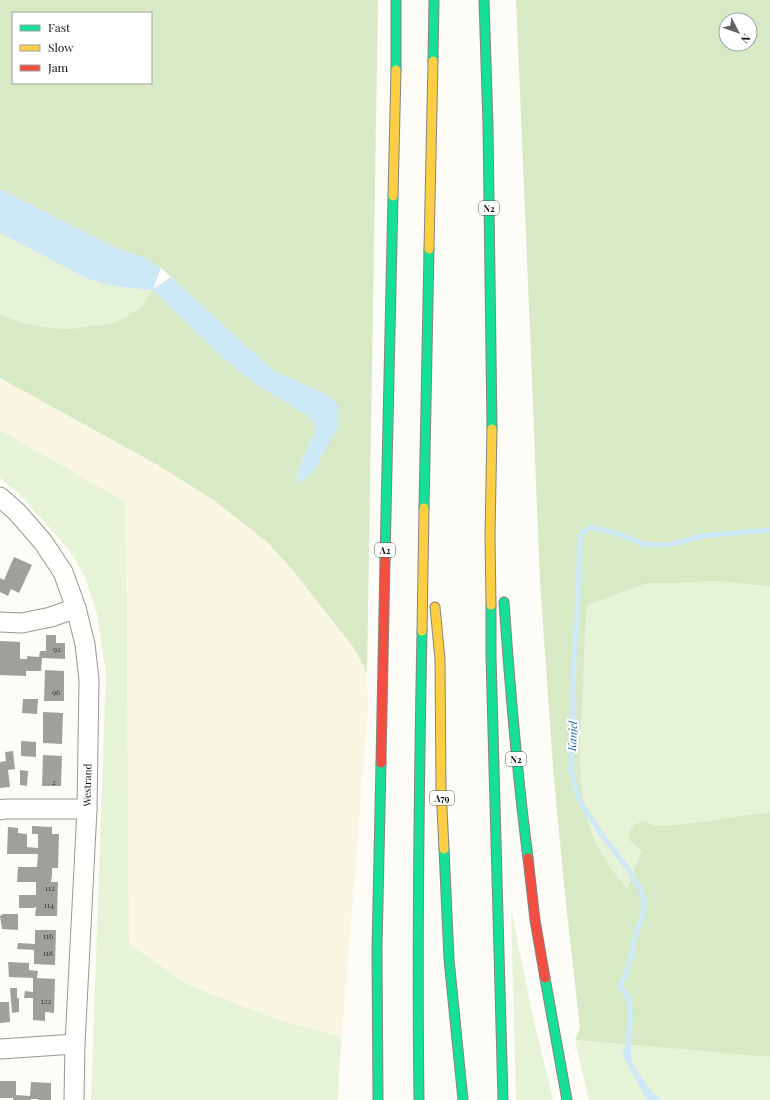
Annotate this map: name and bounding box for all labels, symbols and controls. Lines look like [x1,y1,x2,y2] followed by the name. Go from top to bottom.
[12,12,152,84] legend
[718,12,758,52] north arrow
[48,19,71,35] text: Fast
[738,31,754,47] text: N
[48,39,74,55] text: Slow
[47,59,69,75] text: Jam
[479,201,499,215] road number: N2
[375,543,395,557] road number: A2
[53,643,61,654] house number: 92
[52,686,60,697] house number: 96
[564,720,580,752] water label: Kanjel
[506,752,526,766] road number: N2
[80,763,94,807] street label: Westrand
[52,776,56,787] house number: 2
[430,791,454,805] road number: A79
[45,882,55,893] house number: 112
[44,899,54,910] house number: 114
[43,930,53,941] house number: 116
[43,947,53,958] house number: 118
[41,995,51,1006] house number: 122

